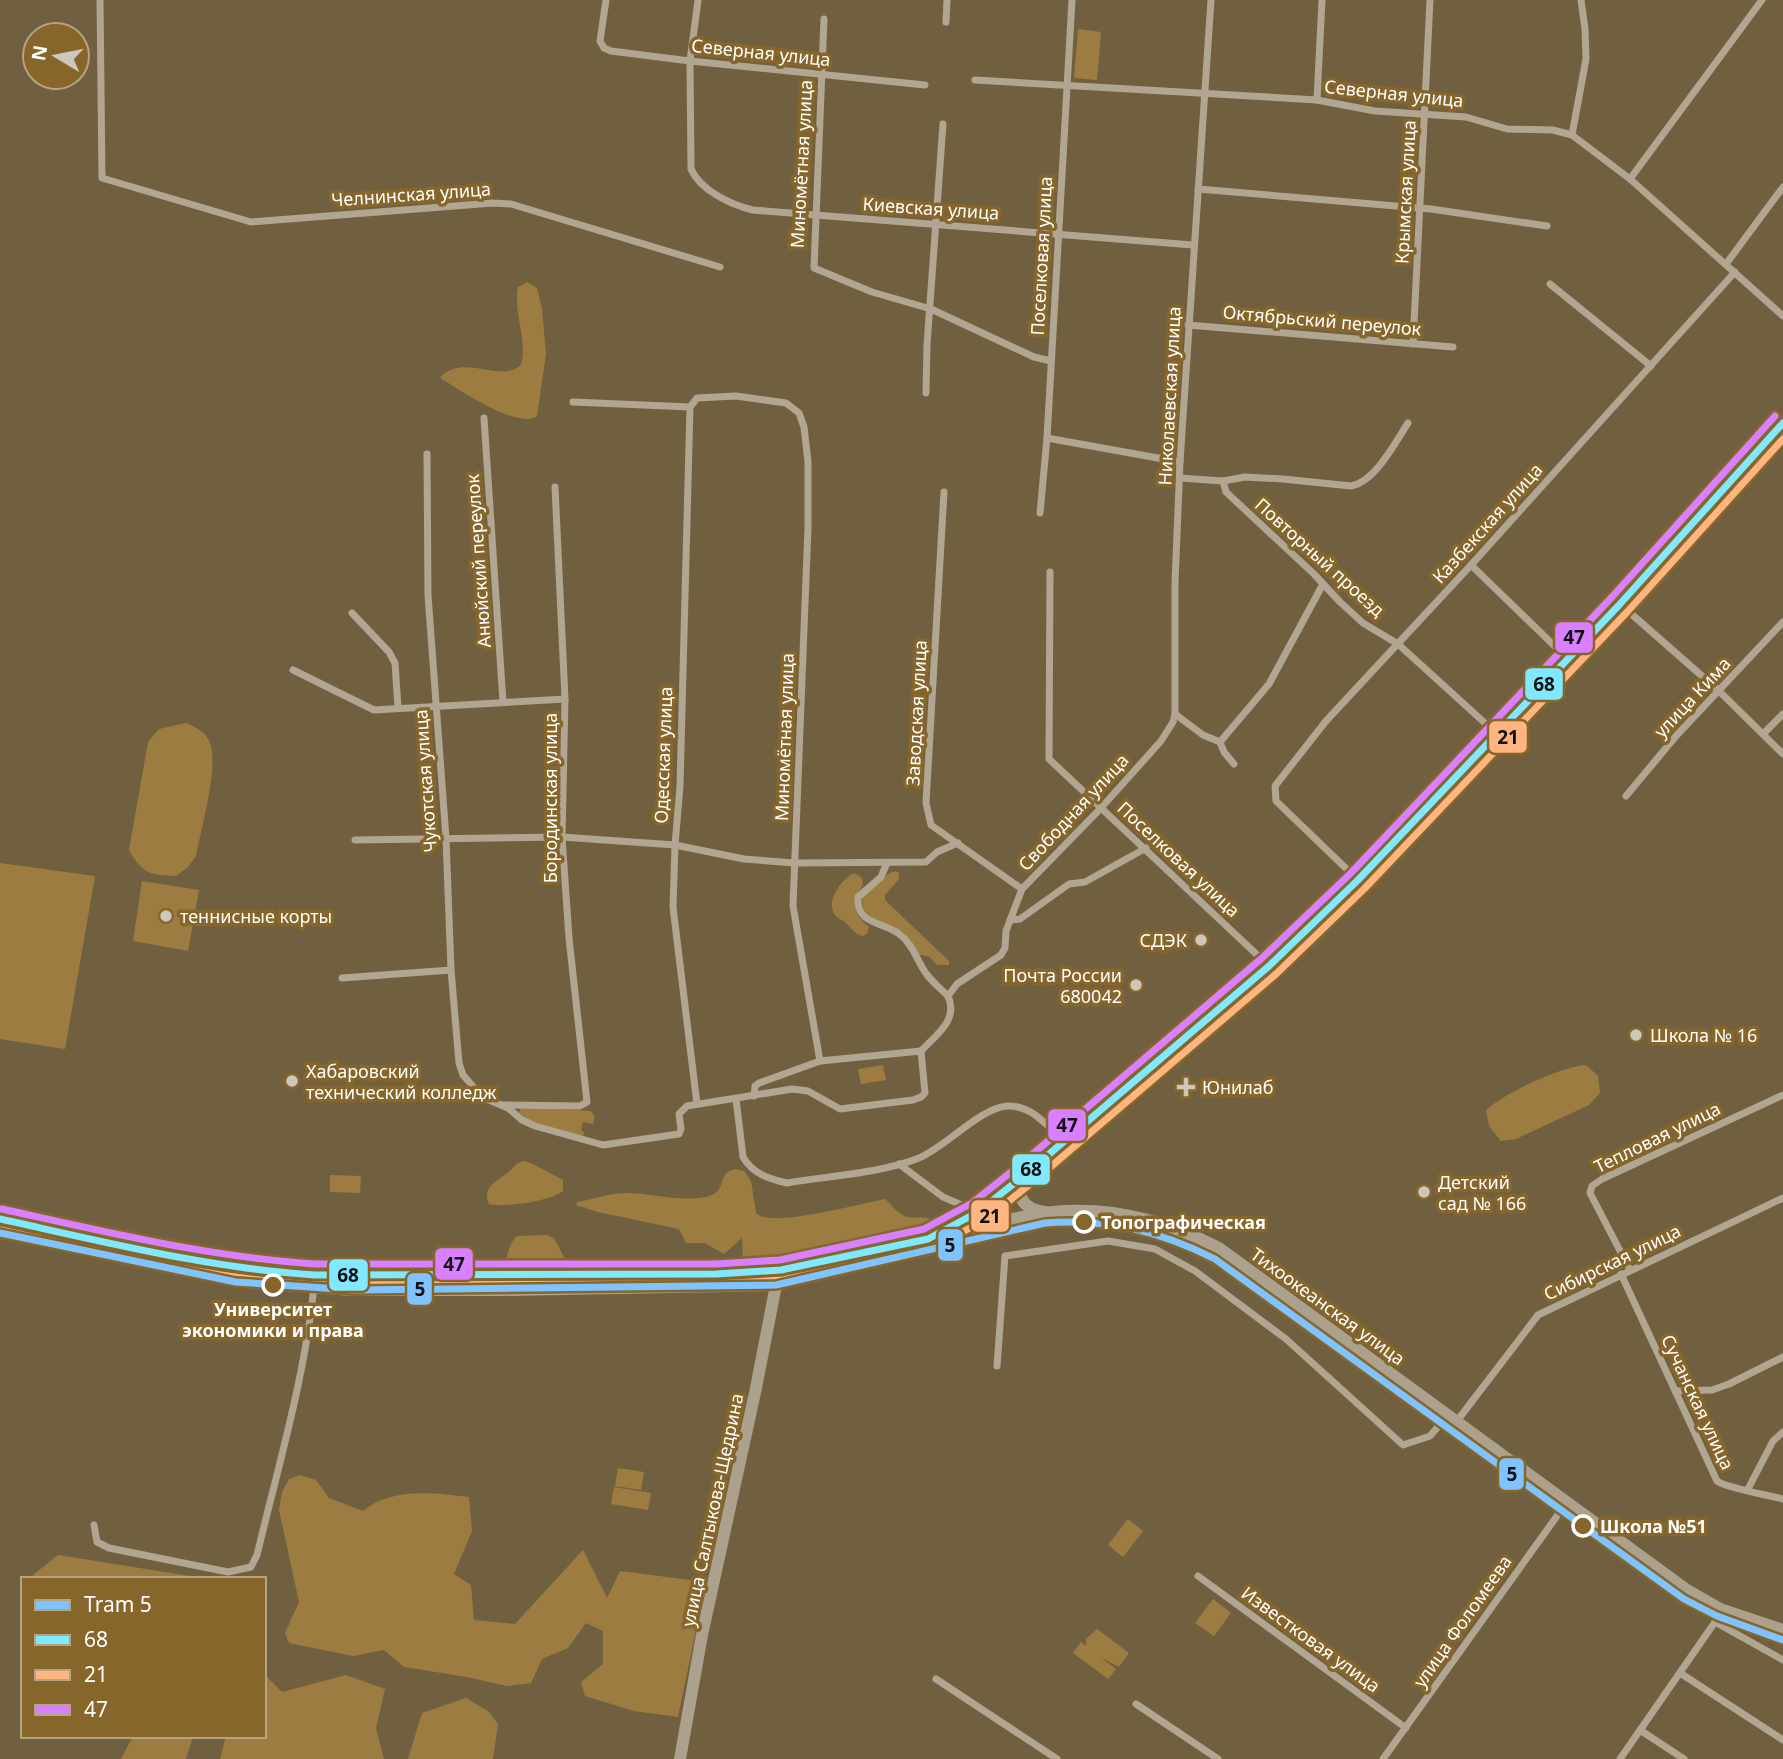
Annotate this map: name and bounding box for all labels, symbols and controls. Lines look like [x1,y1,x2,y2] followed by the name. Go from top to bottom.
[21,21,91,91] north arrow
[690,33,832,71] street label: Северная улица
[25,43,53,63] text: N
[1323,74,1465,112] street label: Северная улица
[785,79,817,249] street label: Миномётная улица
[1389,120,1421,264] street label: Крымская улица
[330,176,492,212] street label: Челнинская улица
[1025,176,1057,336] street label: Поселковая улица
[862,191,1000,225] street label: Киевская улица
[1222,299,1423,341] street label: Октябрьский переулок
[1152,306,1186,486] street label: Николаевская улица
[1427,458,1547,588] street label: Казбекская улица
[460,473,496,649] street label: Анюйский переулок
[1250,492,1390,622] street label: Повторный проезд
[1554,621,1594,654] line badge: 47
[1563,624,1585,650] text: 47
[900,639,932,787] street label: Заводская улица
[769,652,799,822] street label: Миномётная улица
[1648,652,1736,742] street label: улица Кима
[1524,667,1564,701] line badge: 68
[1533,671,1555,697] text: 68
[649,686,677,824] street label: Одесская улица
[408,709,442,853] street label: Чукотская улица
[538,713,562,883] street label: Бородинская улица
[1488,720,1528,754] line badge: 21
[1497,724,1519,750] text: 21
[1012,748,1134,876] street label: Свободная улица
[1113,796,1245,922] street label: Поселковая улица
[180,904,332,928] place label: теннисные корты
[158,908,174,924] marker: теннисные корты
[1139,928,1188,952] place label: СДЭК
[1193,932,1209,948] marker: СДЭК
[1003,963,1122,1008] place label: Почта России 680042
[1128,977,1144,993] marker: Почта России 680042
[1650,1023,1757,1047] place label: Школа № 16
[1628,1027,1644,1043] marker: Школа № 16
[306,1059,497,1104] place label: Хабаровский технический колледж
[284,1073,300,1089] marker: Хабаровский технический колледж
[1202,1075,1274,1099] place label: Юнилаб
[1176,1077,1196,1097] marker: Юнилаб
[1590,1096,1724,1178] street label: Тепловая улица
[1047,1108,1087,1142] line badge: 47
[1056,1112,1078,1138] text: 47
[1011,1153,1051,1186] line badge: 68
[1020,1156,1042,1182] text: 68
[1438,1170,1526,1215] place label: Детский сад № 166
[1416,1184,1432,1200] marker: Детский сад № 166
[970,1199,1010,1233] line badge: 21
[979,1203,1001,1229] text: 21
[1101,1210,1266,1234] place label: Топографическая
[1073,1211,1095,1233] marker: Топографическая
[1539,1218,1685,1306] street label: Сибирская улица
[937,1228,964,1262] line badge: 5
[945,1232,955,1258] text: 5
[1246,1242,1410,1370] street label: Тихоокеанская улица
[434,1247,474,1281] line badge: 47
[443,1251,465,1277] text: 47
[328,1258,369,1292] line badge: 68
[337,1262,359,1288] text: 68
[406,1272,433,1306] line badge: 5
[262,1274,284,1296] marker: Университет экономики и права
[415,1276,425,1302] text: 5
[182,1297,364,1342] place label: Университет экономики и права
[1656,1331,1740,1473] street label: Сучанская улица
[676,1391,748,1629] street label: улица Салтыкова-Щедрина
[1498,1457,1525,1491] line badge: 5
[1507,1461,1517,1487] text: 5
[1600,1514,1707,1538] place label: Школа №51
[1572,1515,1594,1537] marker: Школа №51
[1407,1550,1517,1692] street label: улица Фоломеева
[21,1577,266,1738] legend
[1237,1581,1385,1697] street label: Известковая улица
[84,1590,152,1618] text: Tram 5
[84,1625,108,1653] text: 68
[84,1660,108,1688] text: 21
[84,1695,108,1723] text: 47

